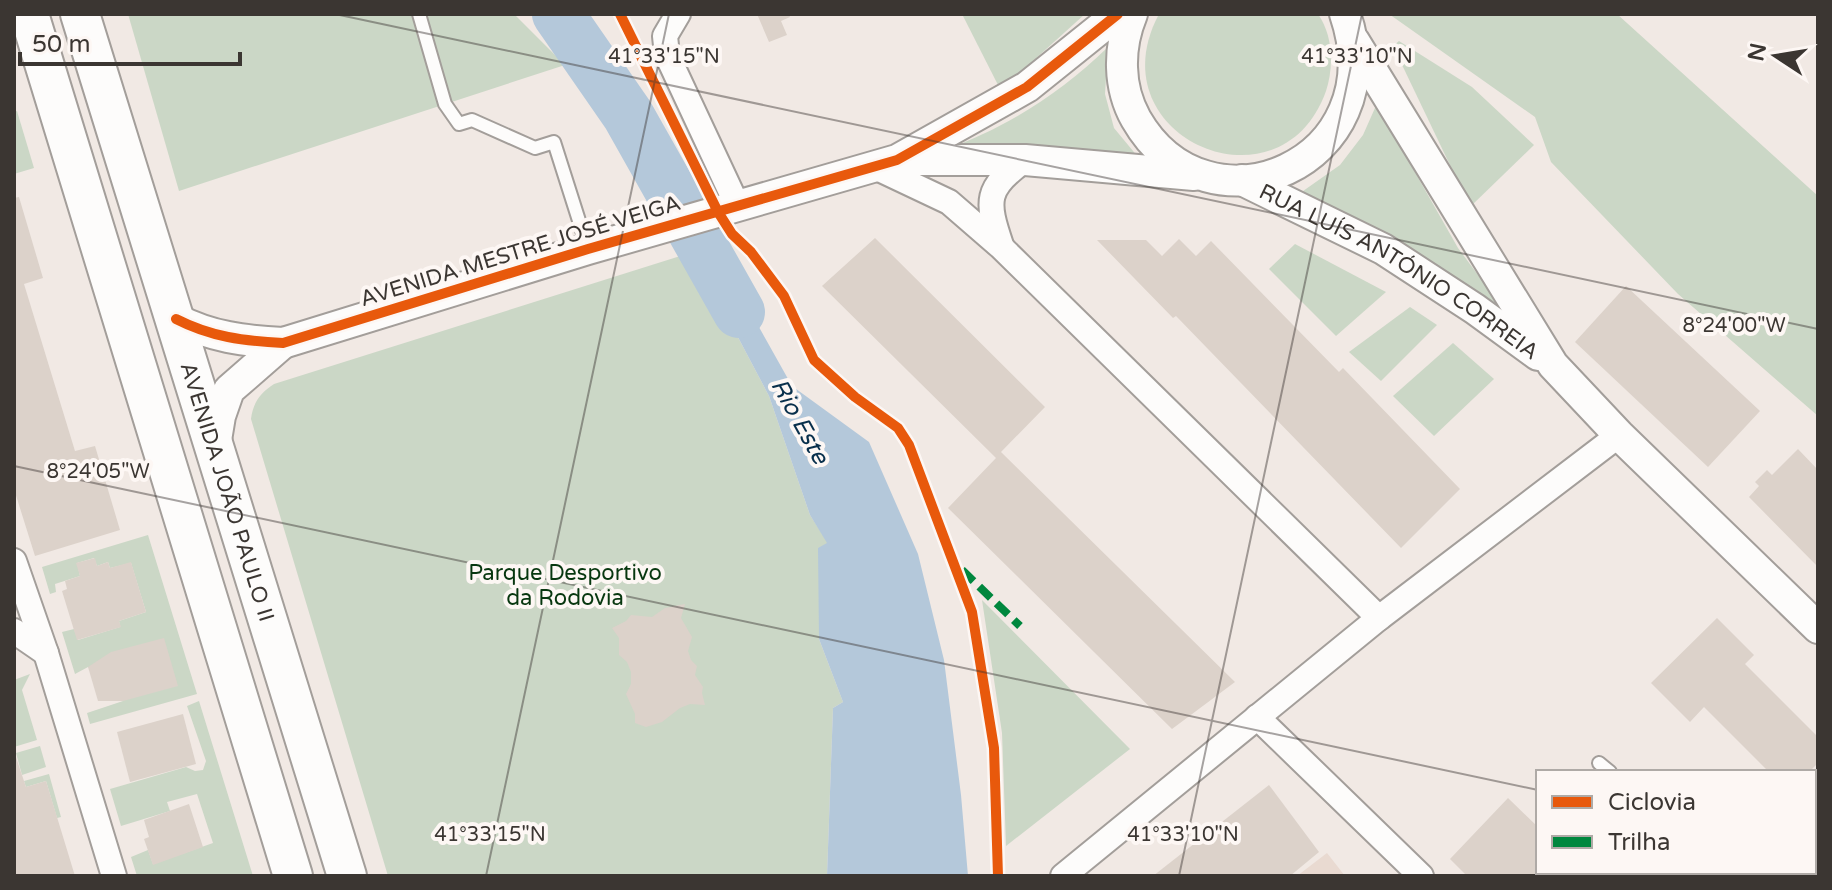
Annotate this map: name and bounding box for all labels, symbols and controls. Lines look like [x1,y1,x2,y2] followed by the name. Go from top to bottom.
[20,16,240,66] scale bar
[1736,16,1816,96] north arrow
[32,30,90,59] text: 50 m
[1743,41,1772,63] text: N
[608,45,720,69] text: 41°33'15"N
[1301,45,1413,69] text: 41°33'10"N
[1255,178,1544,365] street label: RUA LUÍS ANTÓNIO CORREIA
[357,189,684,312] street label: AVENIDA MESTRE JOSÉ VEIGA
[1682,314,1786,338] text: 8°24'00"W
[175,359,279,625] street label: AVENIDA JOÃO PAULO II
[764,374,835,470] water label: Rio Este
[46,460,150,484] text: 8°24'05"W
[468,560,662,611] park label: Parque Desportivo da Rodovia
[1536,770,1816,874] legend
[1608,788,1696,817] text: Ciclovia
[434,823,546,847] text: 41°33'15"N
[1127,823,1239,847] text: 41°33'10"N
[1608,828,1670,857] text: Trilha

